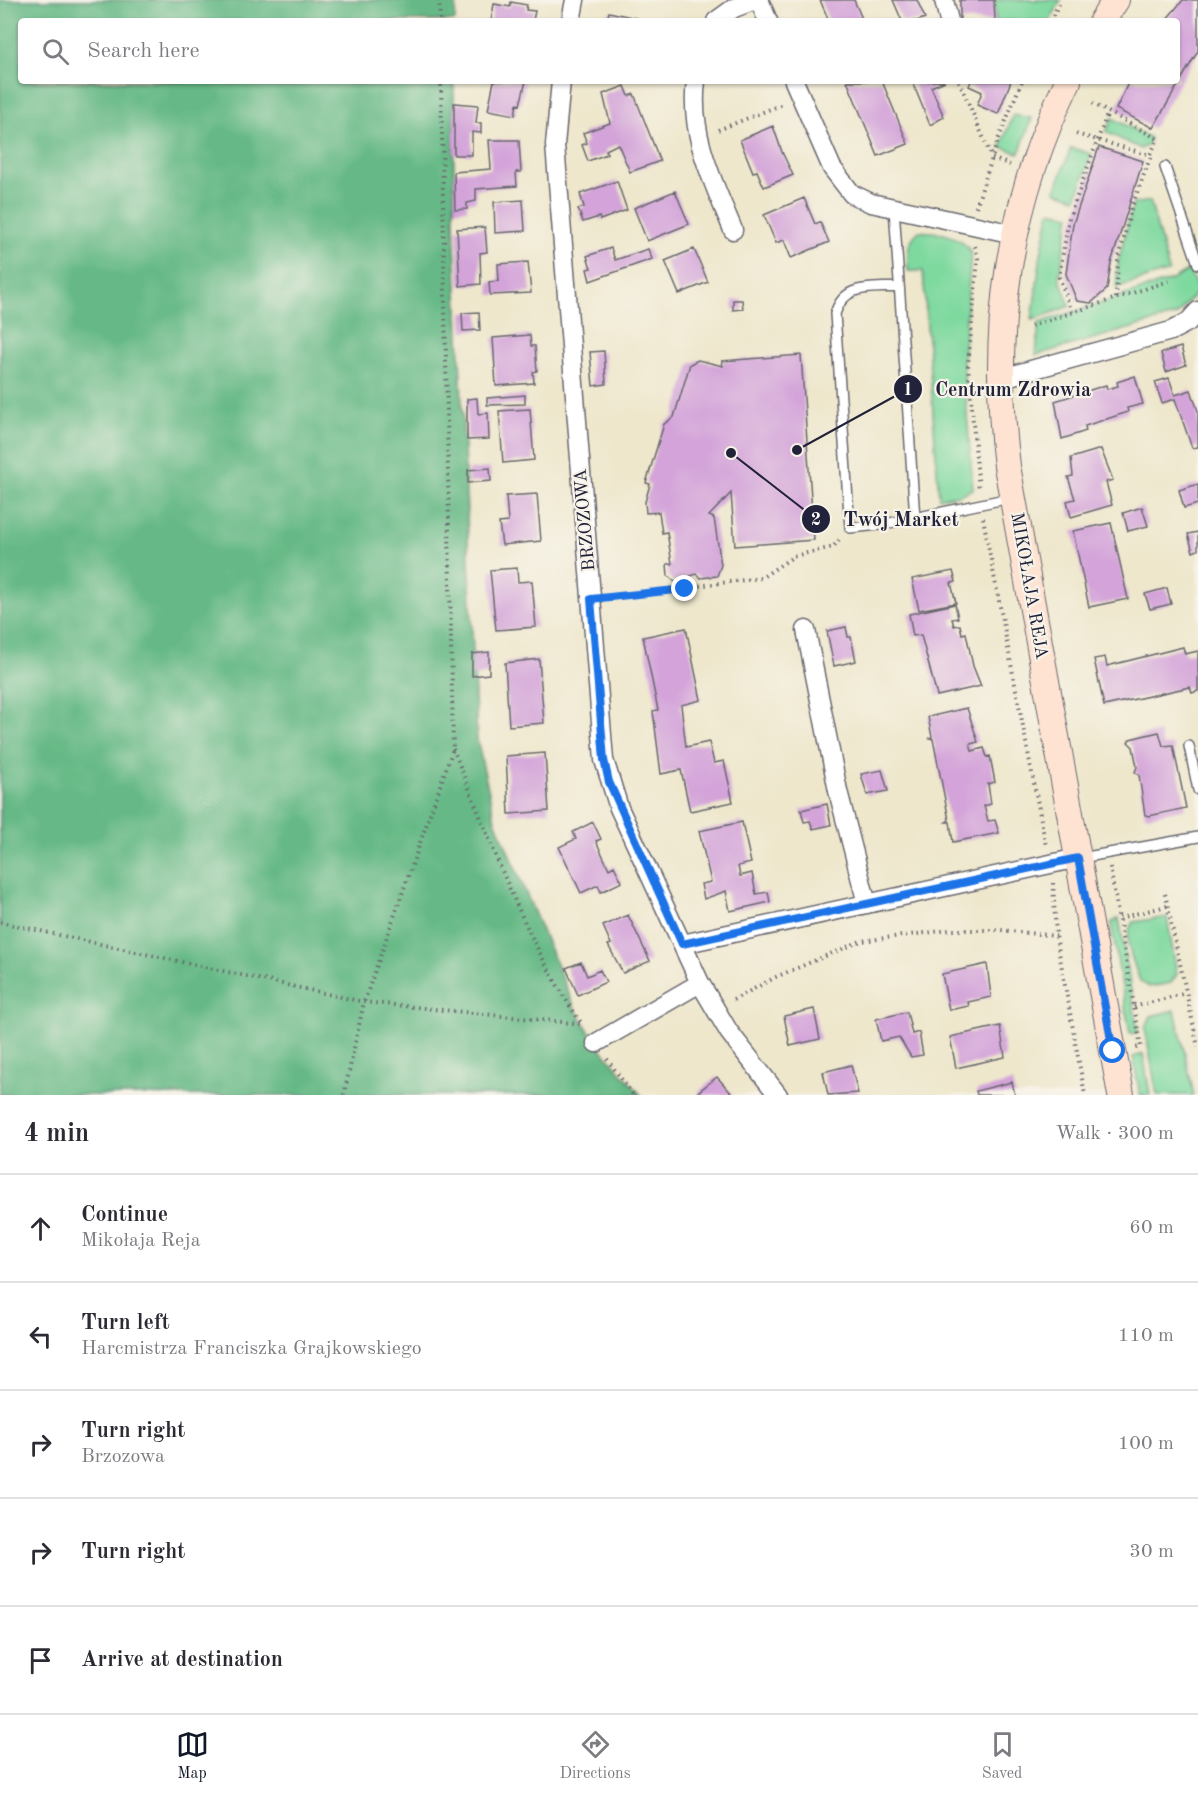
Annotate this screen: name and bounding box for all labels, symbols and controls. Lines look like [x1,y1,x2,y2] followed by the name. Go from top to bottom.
[18,18,1180,84] search box
[39,35,72,68] icon: search
[87,40,200,62] text: Search here
[893,370,1103,408] callout: Centrum Zdrowia
[903,381,913,399] text: 1
[935,381,1091,401] text: Centrum Zdrowia
[572,468,598,572] street label: BRZOZOWA
[801,500,971,538] callout: Twój Market
[811,511,821,529] text: 2
[843,511,959,531] text: Twój Market
[1007,511,1051,661] street label: MIKOŁAJA REJA
[671,575,697,601] route end
[1099,1037,1125,1063] route start
[24,1121,89,1147] text: 4 min
[1055,1124,1174,1144] text: Walk · 300 m
[81,1204,168,1226] text: Continue
[24,1212,57,1245] icon: ahead
[1129,1218,1174,1238] text: 60 m
[81,1231,201,1251] text: Mikołaja Reja
[81,1312,170,1334] text: Turn left
[24,1320,57,1353] icon: left
[1118,1326,1174,1346] text: 110 m
[81,1339,422,1359] text: Harcmistrza Franciszka Grajkowskiego
[81,1420,185,1442] text: Turn right
[24,1428,57,1461] icon: right
[1118,1434,1174,1454] text: 100 m
[81,1447,165,1467] text: Brzozowa
[24,1536,57,1569] icon: right
[81,1541,185,1563] text: Turn right
[1129,1542,1174,1562] text: 30 m
[24,1644,57,1677] icon: arrive
[81,1649,283,1671] text: Arrive at destination
[176,1728,209,1784] tab: Map
[560,1728,631,1784] tab: Directions
[982,1728,1022,1784] tab: Saved

